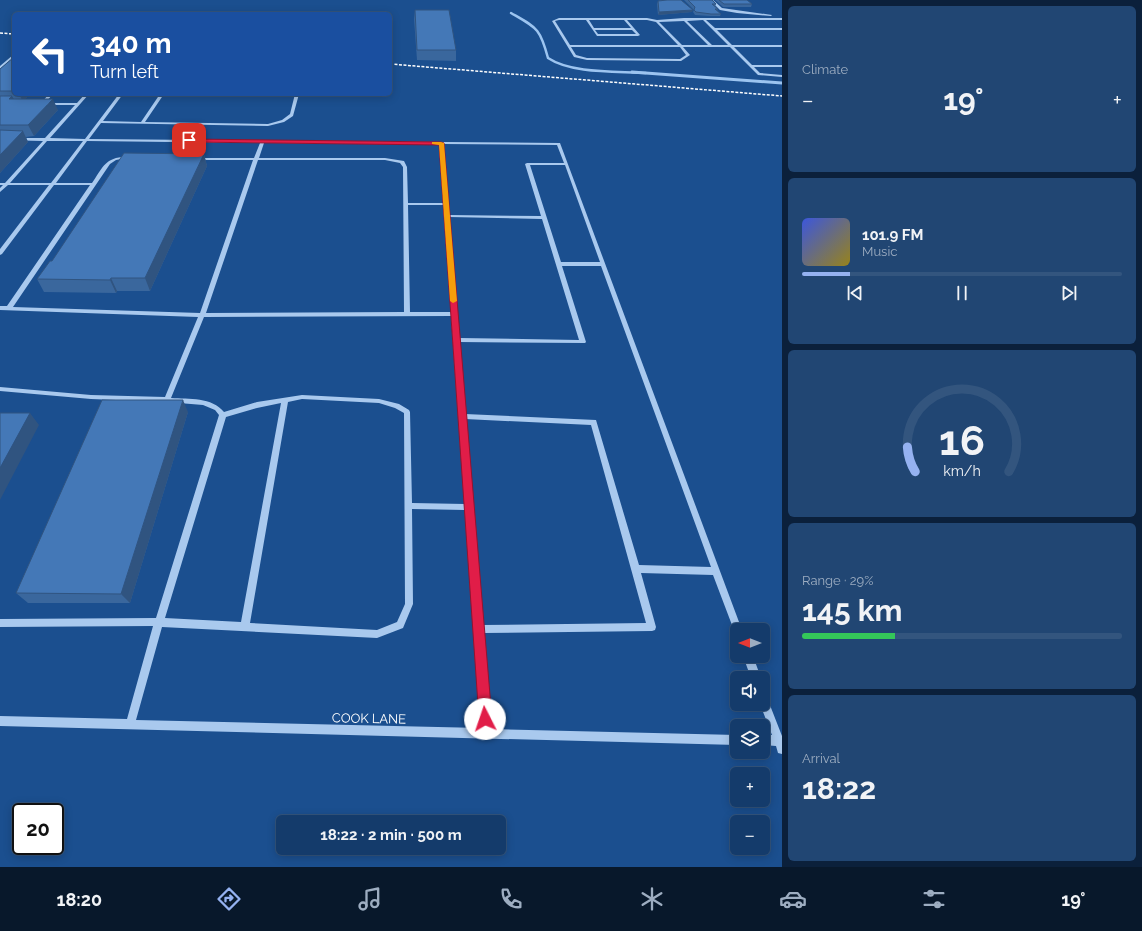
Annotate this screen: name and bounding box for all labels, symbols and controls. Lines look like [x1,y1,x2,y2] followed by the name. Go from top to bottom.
[90,27,172,60] text: 340 m
[24,28,76,80] icon: left
[90,61,159,82] text: Turn left
[802,62,848,77] text: Climate
[943,82,983,117] text: 19°
[802,87,814,113] text: −
[1113,87,1122,113] text: +
[172,123,206,157] pin
[178,129,200,151] icon: arrive
[862,226,923,244] text: 101.9 FM
[862,244,897,259] text: Music
[844,282,866,304] icon: previous
[951,282,973,304] icon: pause
[1058,282,1080,304] icon: next
[939,415,985,464] text: 16
[943,462,981,478] text: km/h
[802,573,873,588] text: Range · 29%
[802,593,902,628] text: 145 km
[730,623,770,663] north arrow
[730,623,770,855] map controls
[730,671,770,711] button: sound
[464,698,506,740] position arrow
[332,710,406,727] street label: COOK LANE
[730,719,770,759] button: layers
[802,751,840,766] text: Arrival
[730,767,770,807] button: +
[802,771,876,806] text: 18:22
[12,803,64,855] speed limit sign: 20
[730,815,770,855] button: −
[320,826,462,844] text: 18:22 · 2 min · 500 m
[215,885,243,913] icon: directions
[356,885,384,913] icon: music
[497,885,525,913] icon: phone
[638,885,666,913] icon: climate
[779,885,807,913] icon: car
[920,885,948,913] icon: filters
[57,889,102,910] text: 18:20
[1061,889,1085,910] text: 19°

